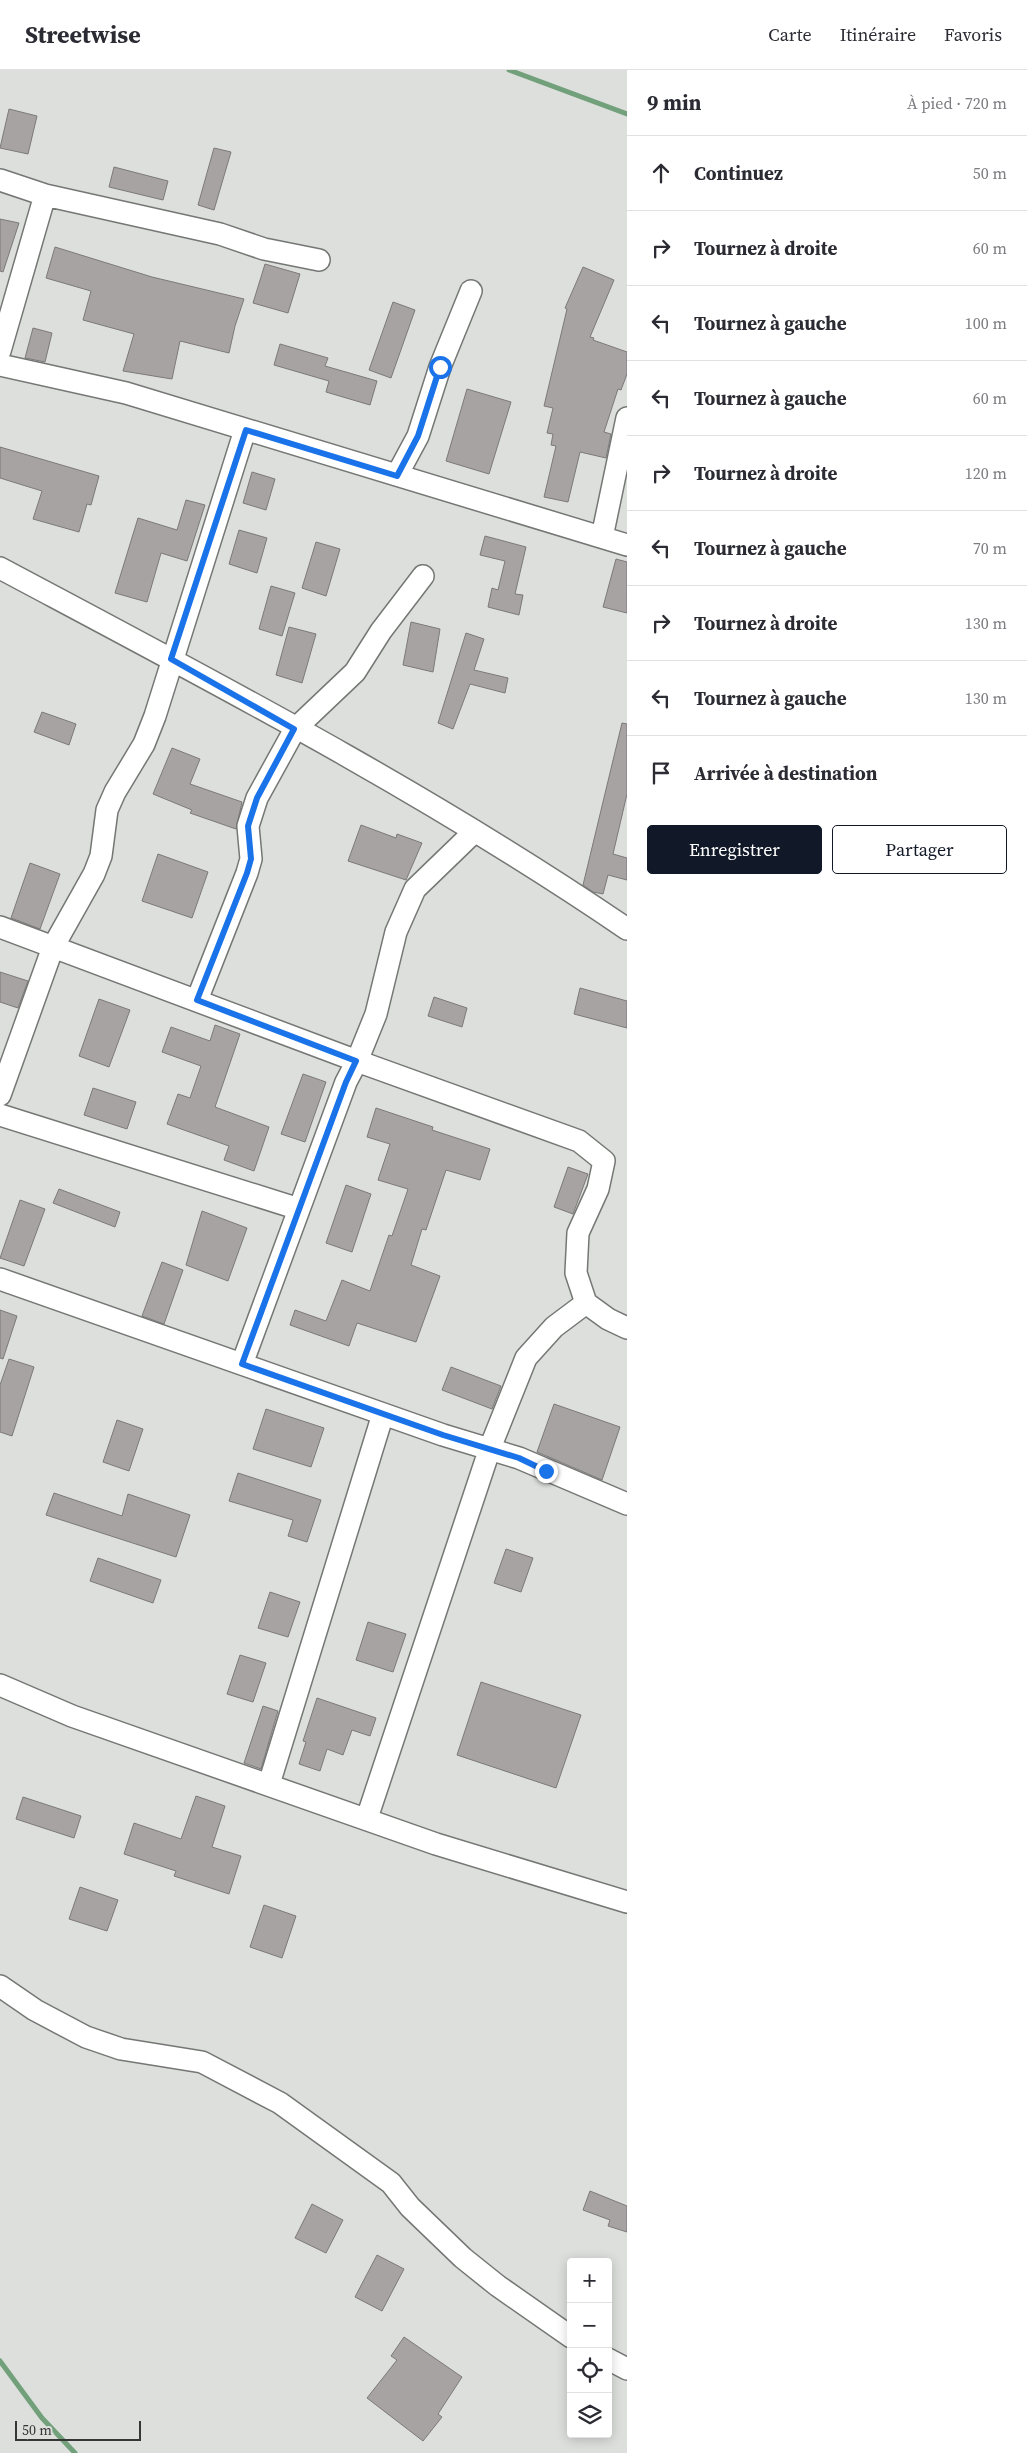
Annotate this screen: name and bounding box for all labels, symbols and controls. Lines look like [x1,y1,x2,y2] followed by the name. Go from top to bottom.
[25,18,141,51] text: Streetwise
[768,22,812,47] text: Carte
[840,22,916,47] text: Itinéraire
[944,22,1002,47] text: Favoris
[647,88,702,117] text: 9 min
[907,92,1007,114] text: À pied · 720 m
[647,159,675,187] icon: ahead
[694,160,783,186] text: Continuez
[973,162,1007,184] text: 50 m
[647,234,675,262] icon: right
[694,235,837,261] text: Tournez à droite
[973,237,1007,259] text: 60 m
[647,309,675,337] icon: left
[694,310,847,336] text: Tournez à gauche
[965,312,1007,334] text: 100 m
[429,356,452,379] route start
[647,384,675,412] icon: left
[694,385,847,411] text: Tournez à gauche
[973,387,1007,409] text: 60 m
[647,459,675,487] icon: right
[694,460,837,486] text: Tournez à droite
[965,462,1007,484] text: 120 m
[647,534,675,562] icon: left
[694,535,847,561] text: Tournez à gauche
[973,537,1007,559] text: 70 m
[647,609,675,637] icon: right
[694,610,837,636] text: Tournez à droite
[965,612,1007,634] text: 130 m
[647,684,675,712] icon: left
[694,685,847,711] text: Tournez à gauche
[965,687,1007,709] text: 130 m
[647,759,675,787] icon: arrive
[694,760,877,786] text: Arrivée à destination
[647,825,822,874] button: Enregistrer
[832,825,1007,874] button: Partager
[535,1460,558,1483] route end
[567,2258,612,2438] map controls
[567,2258,612,2303] button: +
[567,2303,612,2348] button: −
[567,2348,612,2393] button: locate
[567,2393,612,2438] button: layers
[15,2418,141,2441] scale bar
[22,2420,52,2440] text: 50 m

